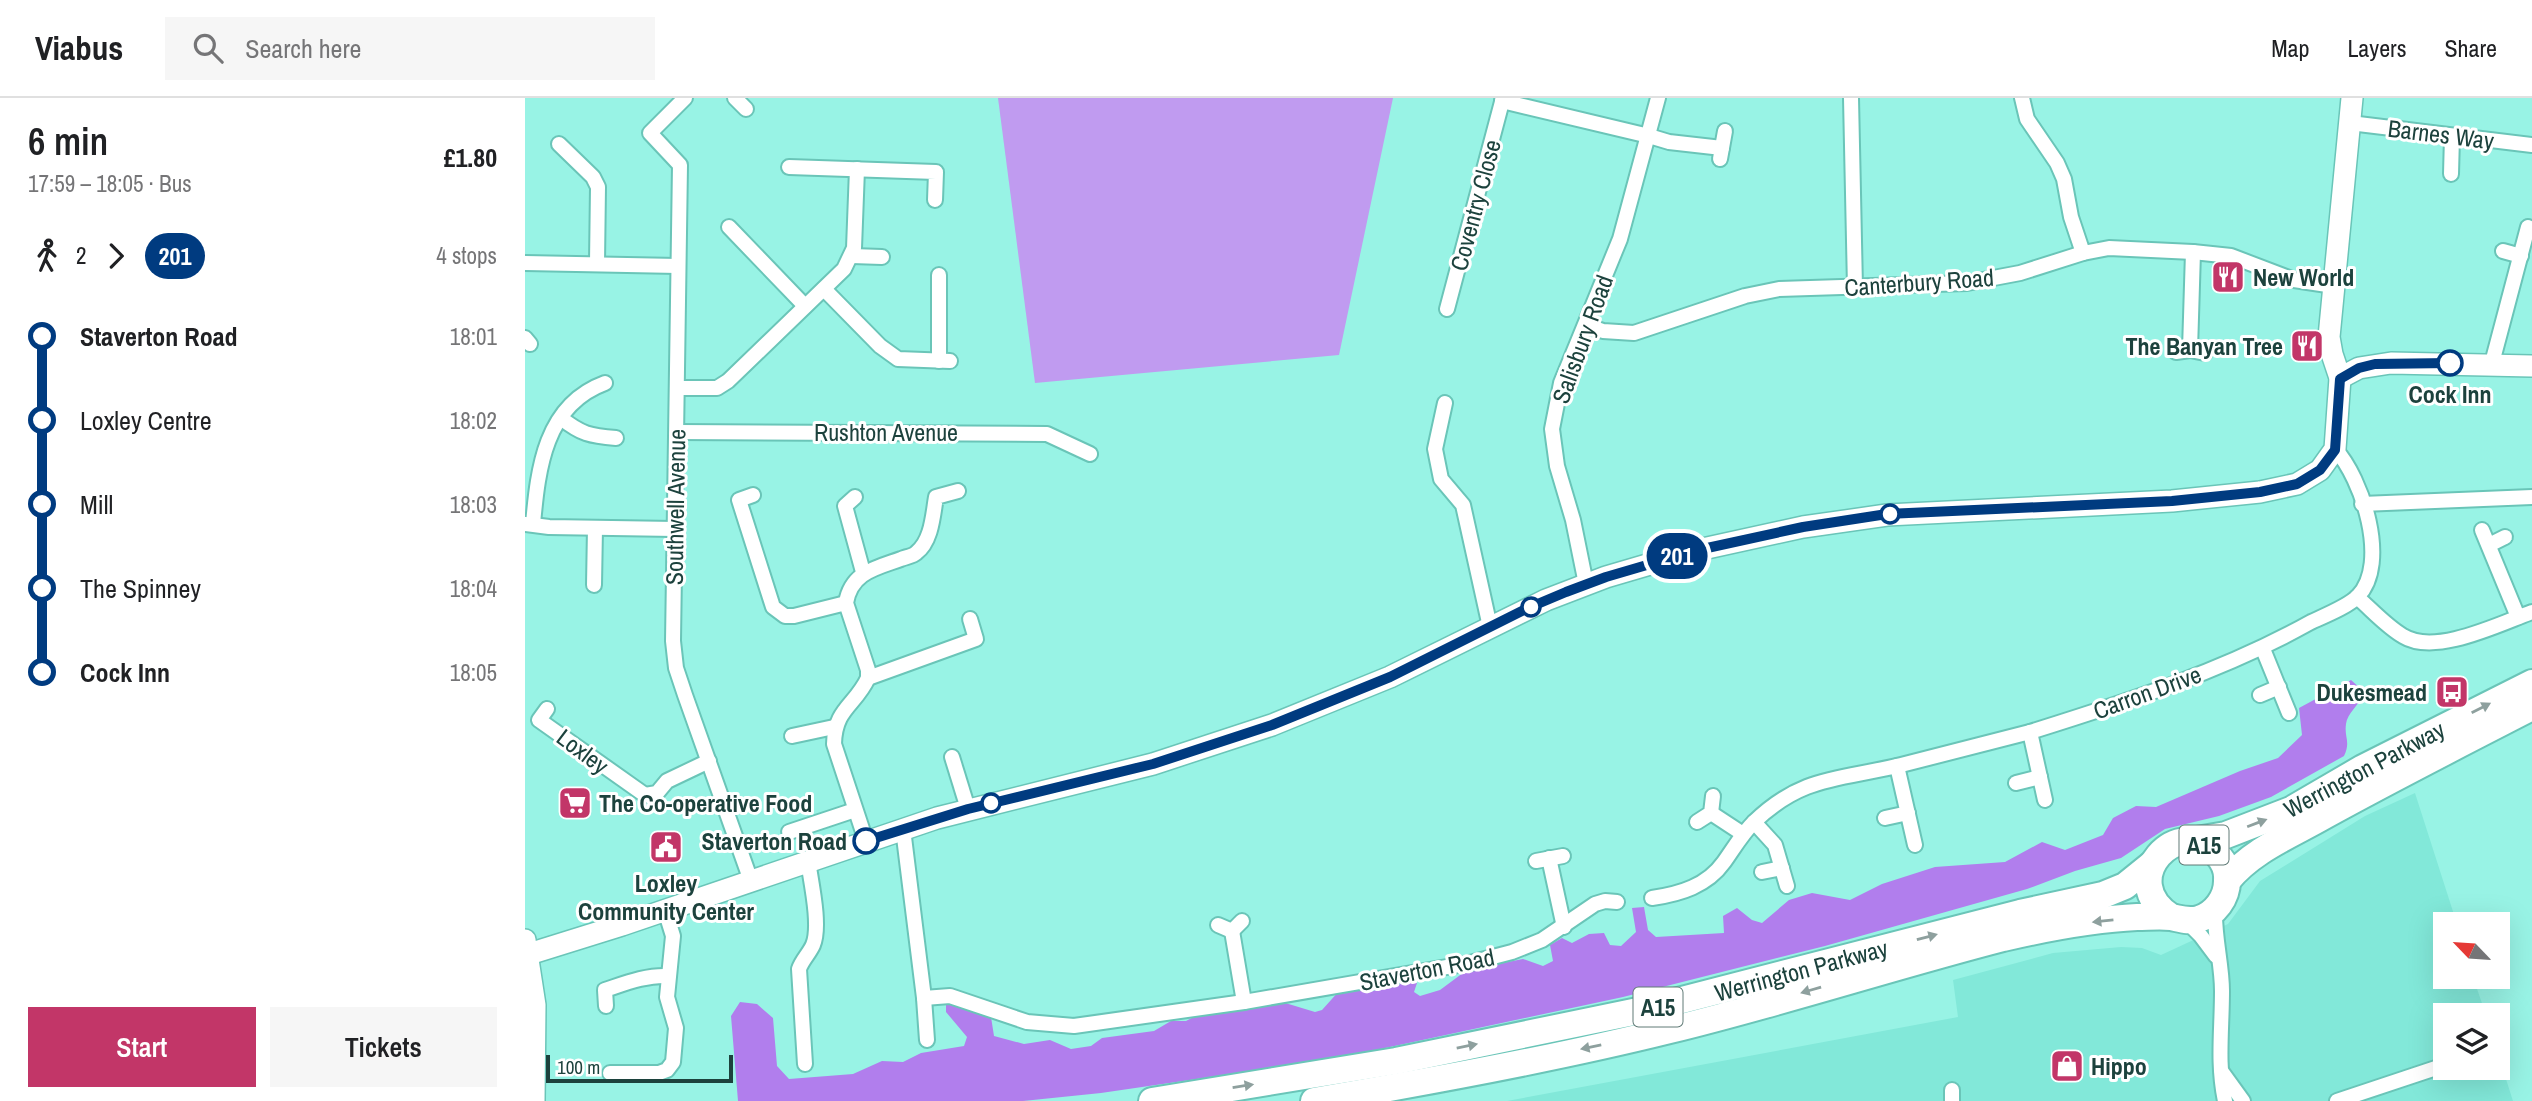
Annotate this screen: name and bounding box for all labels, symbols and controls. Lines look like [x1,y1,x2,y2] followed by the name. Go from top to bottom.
[165,17,655,80] search box
[35,26,123,70] text: Viabus
[189,29,227,67] icon: search
[245,31,361,66] text: Search here
[2271,32,2309,64] text: Map
[2347,32,2406,64] text: Layers
[2444,32,2497,64] text: Share
[2386,112,2496,156] street label: Barnes Way
[28,116,108,167] text: 6 min
[1442,136,1508,274] street label: Coventry Close
[444,140,497,175] text: £1.80
[28,168,192,199] text: 17:59 – 18:05 · Bus
[28,237,66,275] icon: walk
[97,237,135,275] icon: forward
[76,240,87,271] text: 2
[159,240,191,272] text: 201
[436,240,497,271] text: 4 stops
[2209,258,2247,296] restaurant icon: New World
[1843,261,1995,303] street label: Canterbury Road
[2253,261,2354,293] place label: New World
[1544,270,1620,408] street label: Salisbury Road
[80,319,238,354] text: Staverton Road
[450,321,497,352] text: 18:01
[2288,327,2326,365] restaurant icon: The Banyan Tree
[2125,330,2283,362] place label: The Banyan Tree
[2437,350,2463,376] marker: Cock Inn
[2408,378,2492,410] place label: Cock Inn
[80,403,212,438] text: Loxley Centre
[450,405,497,436] text: 18:02
[814,416,958,448] street label: Rushton Avenue
[658,429,692,585] street label: Southwell Avenue
[80,487,113,522] text: Mill
[450,489,497,520] text: 18:03
[1880,504,1900,524] unlabelled marker
[1637,533,1717,579] line badge: 201
[1661,540,1693,572] text: 201
[80,571,201,606] text: The Spinney
[450,573,497,604] text: 18:04
[1521,597,1541,617] unlabelled marker
[80,655,170,690] text: Cock Inn
[450,657,497,688] text: 18:05
[2089,658,2205,726] street label: Carron Drive
[2433,673,2471,711] bus stop icon: Dukesmead
[2317,676,2427,708] place label: Dukesmead
[2472,703,2492,715] one-way arrow
[2278,713,2450,825] street label: Werrington Parkway
[551,721,615,781] street label: Loxley
[556,784,594,822] supermarket icon: The Co-operative Food
[599,787,812,819] place label: The Co-operative Food
[981,793,1001,813] unlabelled marker
[2247,818,2268,829] one-way arrow
[702,825,847,857] place label: Staverton Road
[2179,825,2229,864] road number: A15
[647,828,685,866] public building icon: Loxley Community Center
[853,828,879,854] marker: Staverton Road
[578,867,754,927] place label: Loxley Community Center
[2433,912,2509,989] north arrow
[2433,912,2510,1080] map controls
[2092,915,2114,926] one-way arrow
[1711,931,1891,1008] street label: Werrington Parkway
[1916,931,1938,942] one-way arrow
[1357,940,1497,998] street label: Staverton Road
[1800,985,1822,996] one-way arrow
[1633,988,1683,1026] road number: A15
[2433,1003,2510,1080] button: layers
[28,1007,256,1087] button: Start
[270,1007,497,1087] button: Tickets
[1456,1041,1478,1052] one-way arrow
[1580,1042,1602,1053] one-way arrow
[2048,1047,2086,1085] shop icon: Hippo
[2091,1050,2147,1082] place label: Hippo
[546,1052,733,1084] scale bar
[557,1054,600,1080] text: 100 m
[1232,1080,1254,1091] one-way arrow

